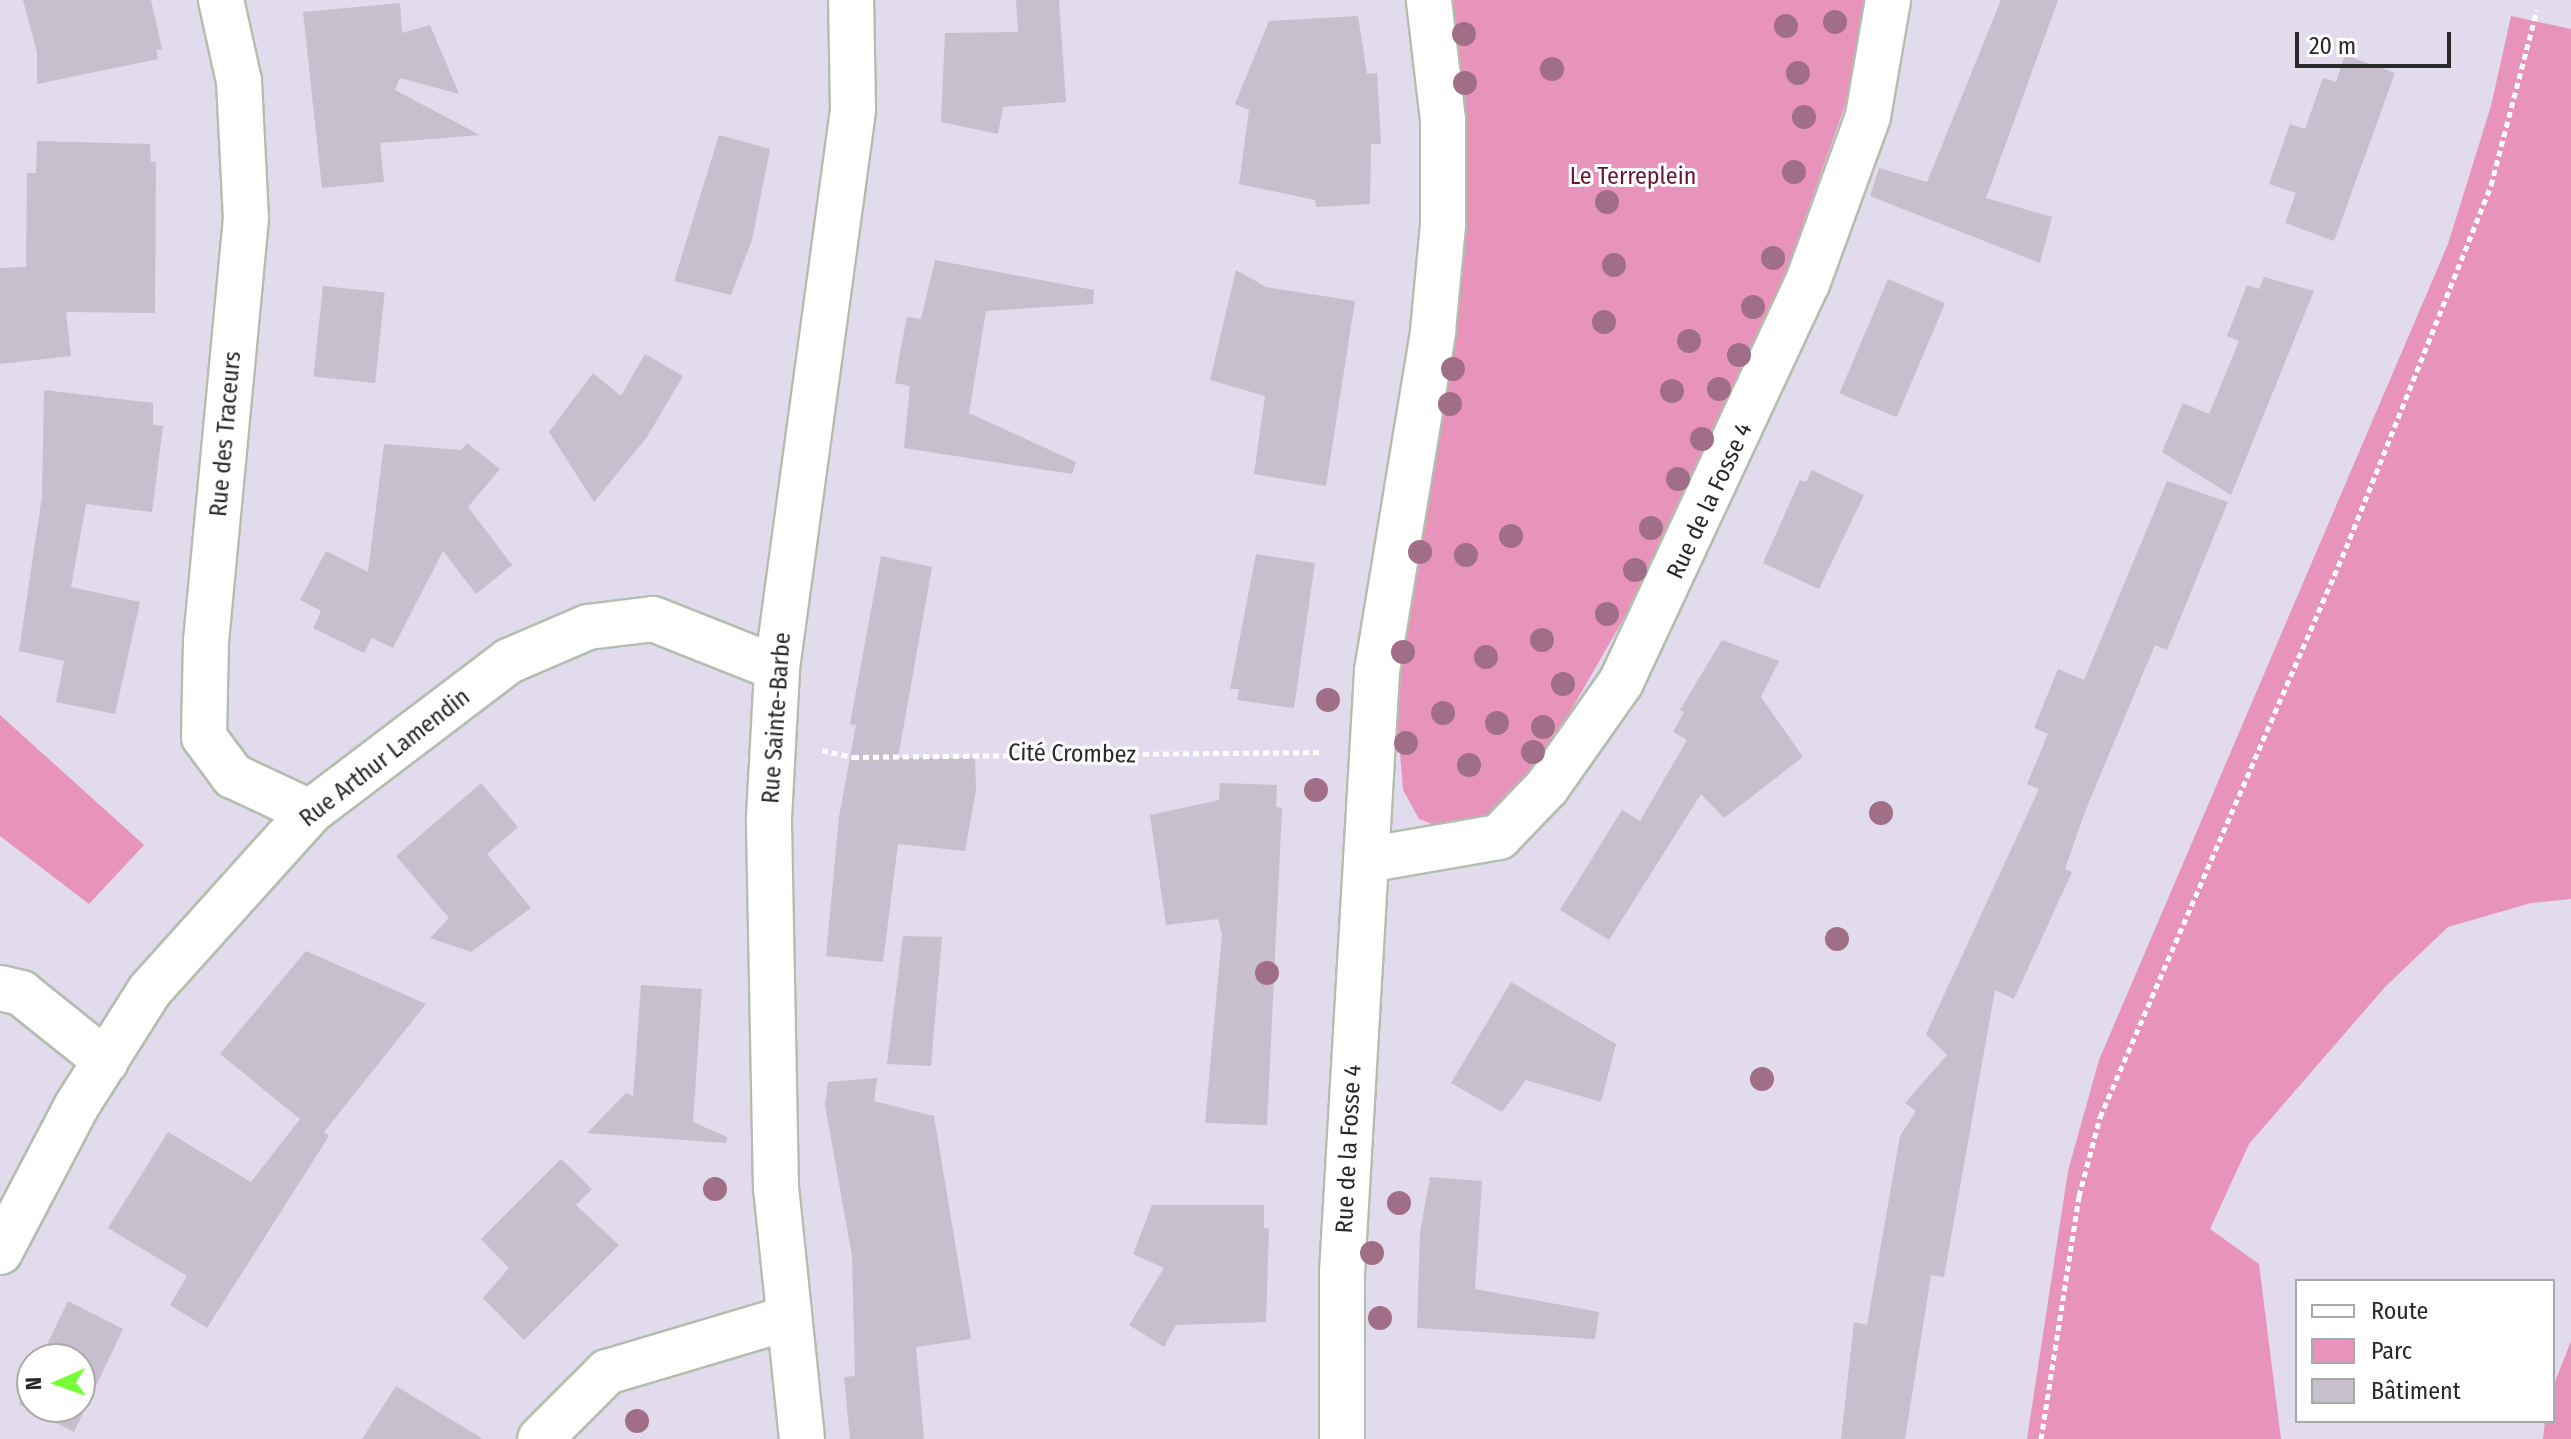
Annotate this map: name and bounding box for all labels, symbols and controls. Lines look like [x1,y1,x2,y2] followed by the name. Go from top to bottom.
[2299,16,2455,66] scale bar
[2309,32,2356,60] text: 20 m
[1570,163,1696,191] park label: Le Terreplein
[204,350,248,518] street label: Rue des Traceurs
[1661,418,1759,584] street label: Rue de la Fosse 4
[757,631,797,805] street label: Rue Sainte-Barbe
[294,683,476,833] street label: Rue Arthur Lamendin
[1008,738,1136,770] street label: Cité Crombez
[1330,1064,1368,1234] street label: Rue de la Fosse 4
[2295,1279,2555,1423] legend
[2371,1297,2428,1325] text: Route
[2371,1337,2412,1365] text: Parc
[16,1343,96,1423] north arrow
[20,1377,47,1391] text: N
[2371,1377,2461,1405] text: Bâtiment

